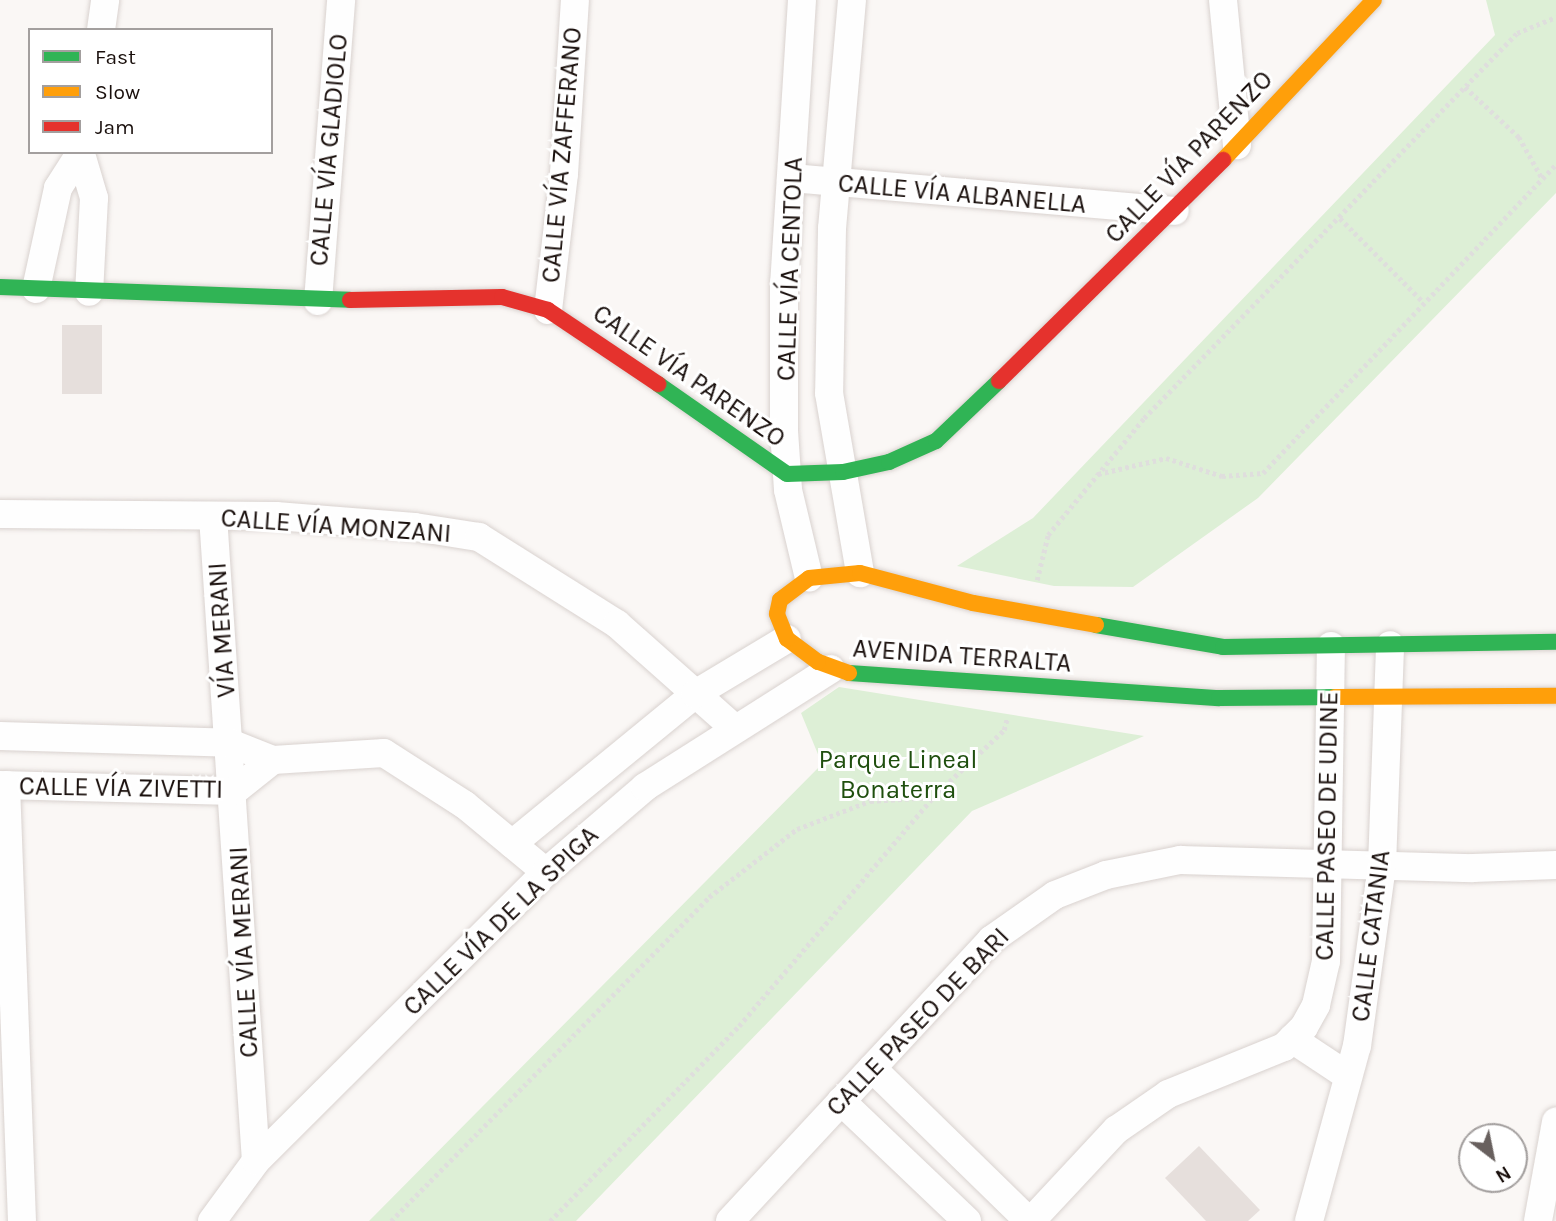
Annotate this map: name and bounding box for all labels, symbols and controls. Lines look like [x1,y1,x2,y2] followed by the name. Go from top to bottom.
[535,26,589,284] street label: CALLE VÍA ZAFFERANO
[28,28,273,154] legend
[303,33,355,267] street label: CALLE VÍA GLADIOLO
[95,45,136,69] text: Fast
[1099,64,1279,250] street label: CALLE VÍA PARENZO
[95,80,140,104] text: Slow
[95,115,135,139] text: Jam
[770,156,810,382] street label: CALLE VÍA CENTOLA
[837,168,1087,220] street label: CALLE VÍA ALBANELLA
[587,298,791,454] street label: CALLE VÍA PARENZO
[220,502,452,550] street label: CALLE VÍA MONZANI
[202,561,242,699] street label: VÍA MERANI
[852,633,1072,679] street label: AVENIDA TERRALTA
[1309,691,1345,961] street label: CALLE PASEO DE UDINE
[818,744,978,806] park label: Parque Lineal Bonaterra
[19,771,223,805] street label: CALLE VÍA ZIVETTI
[397,820,605,1022] street label: CALLE VÍA DE LA SPIGA
[223,846,265,1058] street label: CALLE VÍA MERANI
[1345,848,1397,1024] street label: CALLE CATANIA
[820,921,1016,1123] street label: CALLE PASEO DE BARI
[1458,1123,1528,1193] north arrow
[1491,1161,1515,1187] text: N

